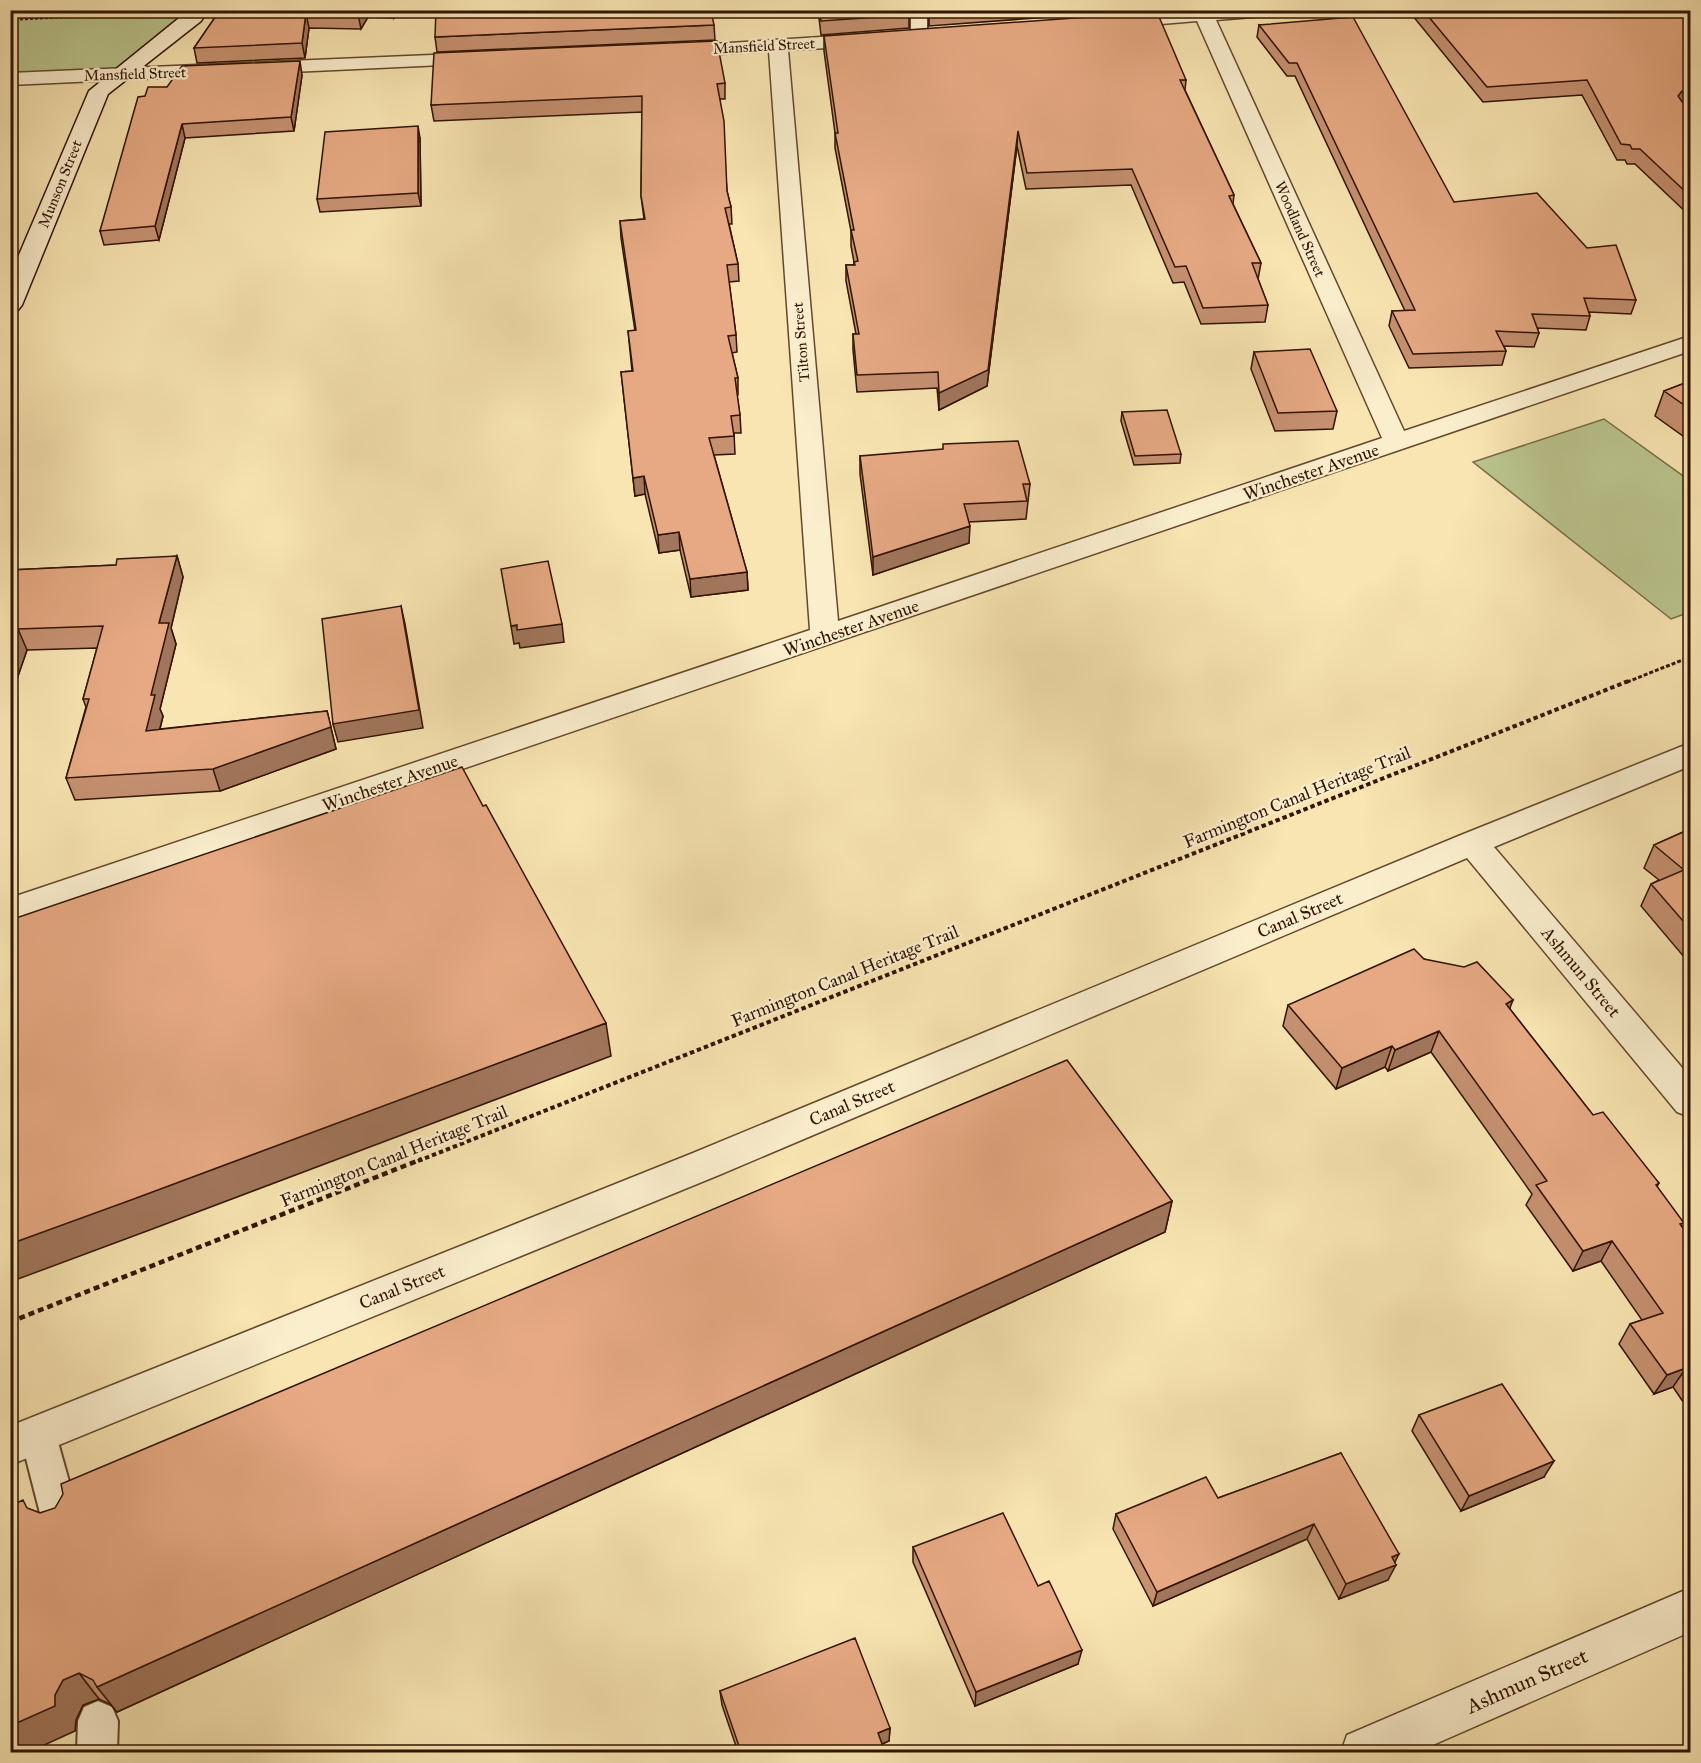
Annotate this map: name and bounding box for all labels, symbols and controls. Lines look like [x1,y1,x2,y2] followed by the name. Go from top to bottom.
[712,34,816,58] street label: Mansfield Street
[84,63,187,85] street label: Mansfield Street
[34,137,86,231] street label: Munson Street
[1271,178,1329,280] street label: Woodland Street
[788,301,813,383] street label: Tilton Street
[1240,438,1382,506] street label: Winchester Avenue
[780,594,922,662] street label: Winchester Avenue
[1180,741,1414,854] street label: Farmington Canal Heritage Trail
[319,749,461,817] street label: Winchester Avenue
[1254,887,1347,943] street label: Canal Street
[728,920,962,1033] street label: Farmington Canal Heritage Trail
[1536,921,1626,1022] street label: Ashmun Street
[806,1075,899,1131] street label: Canal Street
[277,1100,511,1213] street label: Farmington Canal Heritage Trail
[356,1260,449,1314] street label: Canal Street
[1461,1642,1592,1720] street label: Ashmun Street

